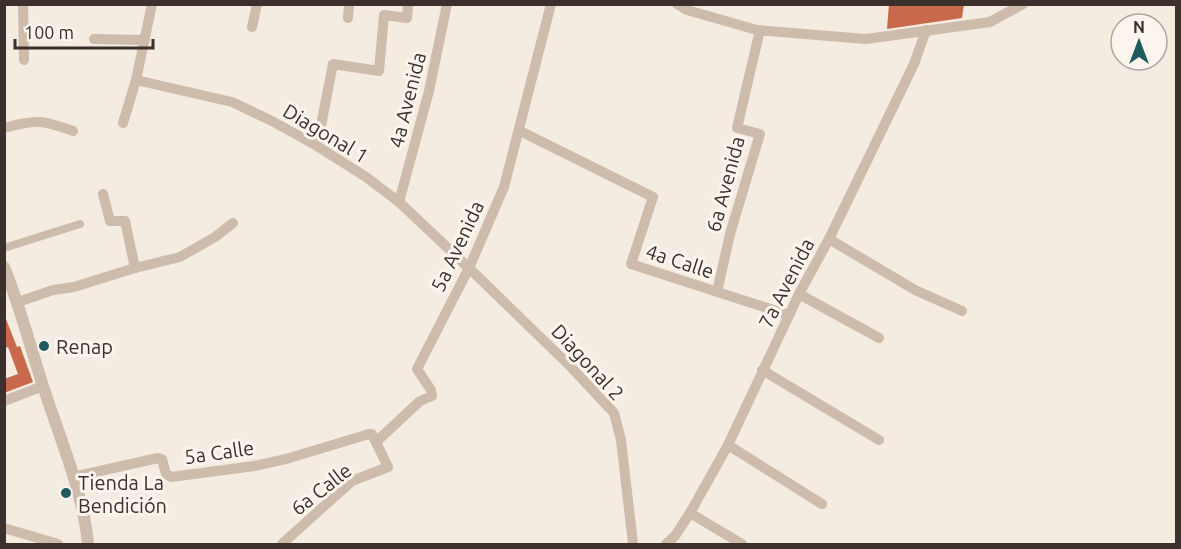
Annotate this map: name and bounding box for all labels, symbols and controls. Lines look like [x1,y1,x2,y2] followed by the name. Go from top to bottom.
[15,12,153,50] scale bar
[1109,12,1169,72] north arrow
[1133,18,1145,36] text: N
[24,22,74,42] text: 100 m
[384,50,430,150] street label: 4a Avenida
[279,99,373,167] street label: Diagonal 1
[701,134,749,234] street label: 6a Avenida
[426,197,488,295] street label: 5a Avenida
[754,234,818,332] street label: 7a Avenida
[643,239,717,283] street label: 4a Calle
[547,319,629,405] street label: Diagonal 2
[56,335,113,358] place label: Renap
[37,339,51,353] marker: Renap
[183,436,255,468] street label: 5a Calle
[286,458,356,520] street label: 6a Calle
[78,471,167,517] place label: Tienda La Bendición
[59,486,73,500] marker: Tienda La Bendición

